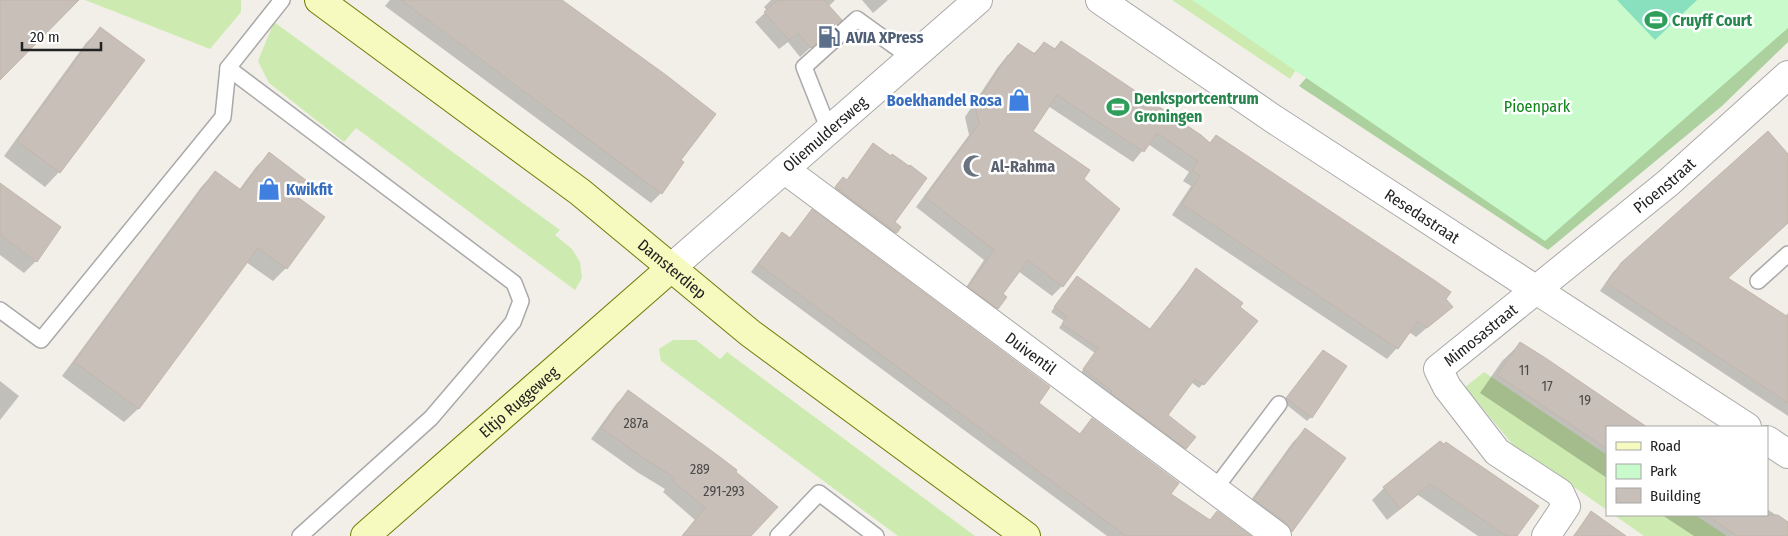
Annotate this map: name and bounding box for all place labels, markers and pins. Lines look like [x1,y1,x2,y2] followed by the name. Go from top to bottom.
[1643,7,1669,33] sports icon: Cruyff Court
[1672,11,1753,30] place label: Cruyff Court
[816,24,842,50] fuel station icon: AVIA XPress
[845,28,923,47] place label: AVIA XPress
[1006,87,1032,113] shop icon: Boekhandel Rosa
[1134,89,1259,126] place label: Denksportcentrum Groningen
[887,91,1002,110] place label: Boekhandel Rosa
[1105,94,1131,120] sports icon: Denksportcentrum Groningen
[961,153,987,179] mosque icon: Al-Rahma
[990,157,1055,176] place label: Al-Rahma
[256,176,282,202] shop icon: Kwikfit
[286,180,333,199] place label: Kwikfit

